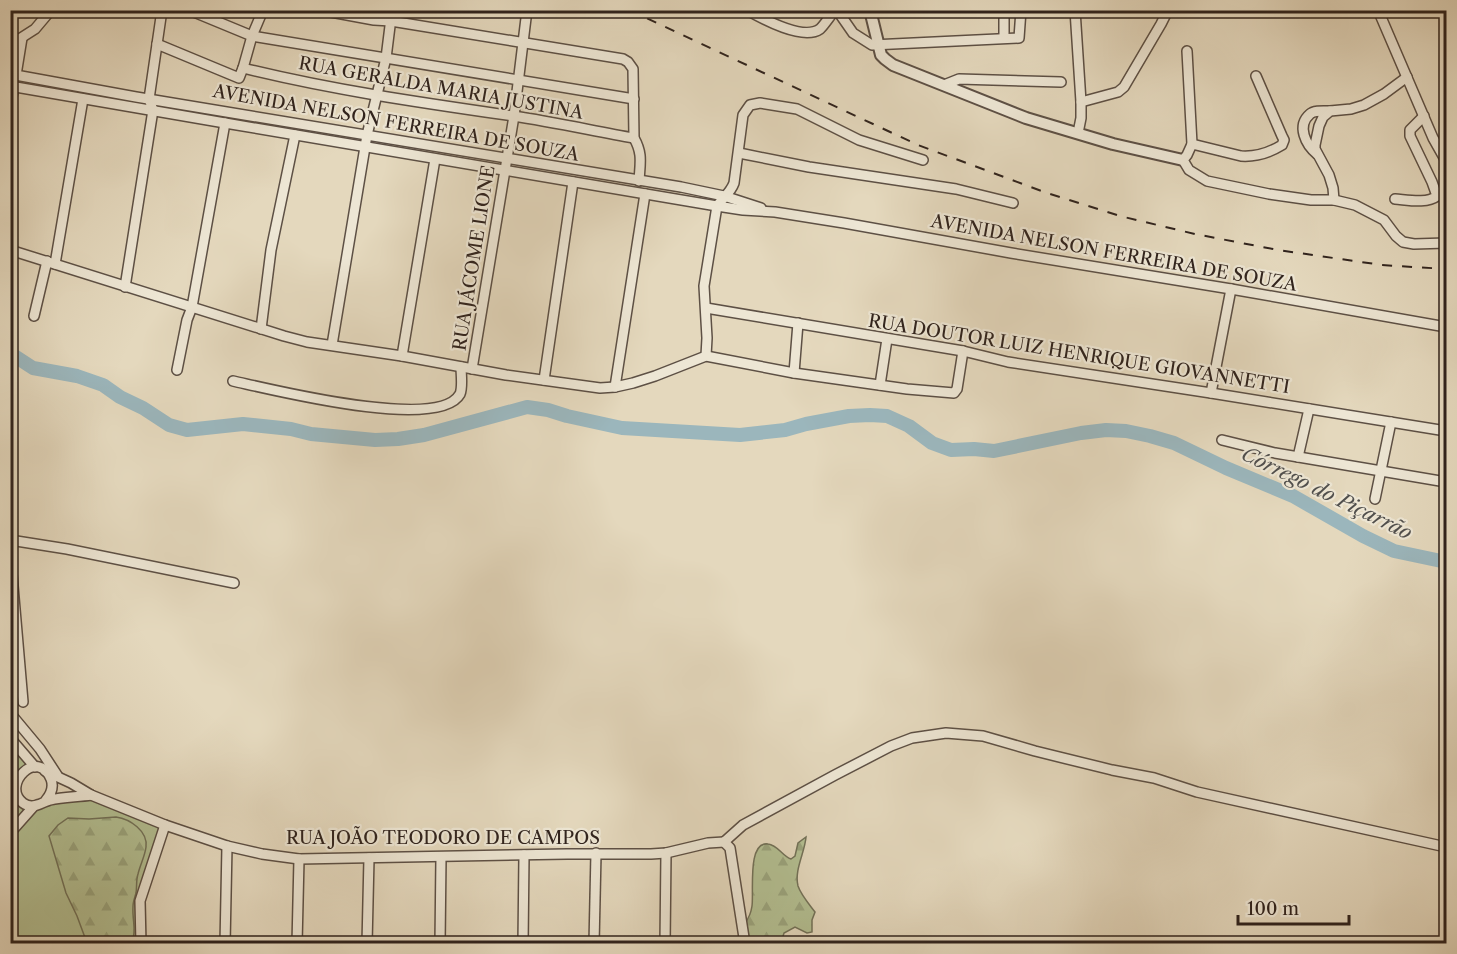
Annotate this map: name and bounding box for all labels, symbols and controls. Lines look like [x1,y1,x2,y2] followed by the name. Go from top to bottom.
[297,52,586,124] street label: RUA GERALDA MARIA JUSTINA
[210,80,581,166] street label: AVENIDA NELSON FERREIRA DE SOUZA
[447,164,500,352] street label: RUA JÁCOME LIONE
[928,210,1299,296] street label: AVENIDA NELSON FERREIRA DE SOUZA
[867,310,1291,398] street label: RUA DOUTOR LUIZ HENRIQUE GIOVANNETTI
[1238,441,1416,545] water label: Córrego do Piçarrão
[286,825,600,849] street label: RUA JOÃO TEODORO DE CAMPOS
[1238,888,1349,926] scale bar
[1247,898,1299,920] text: 100 m

